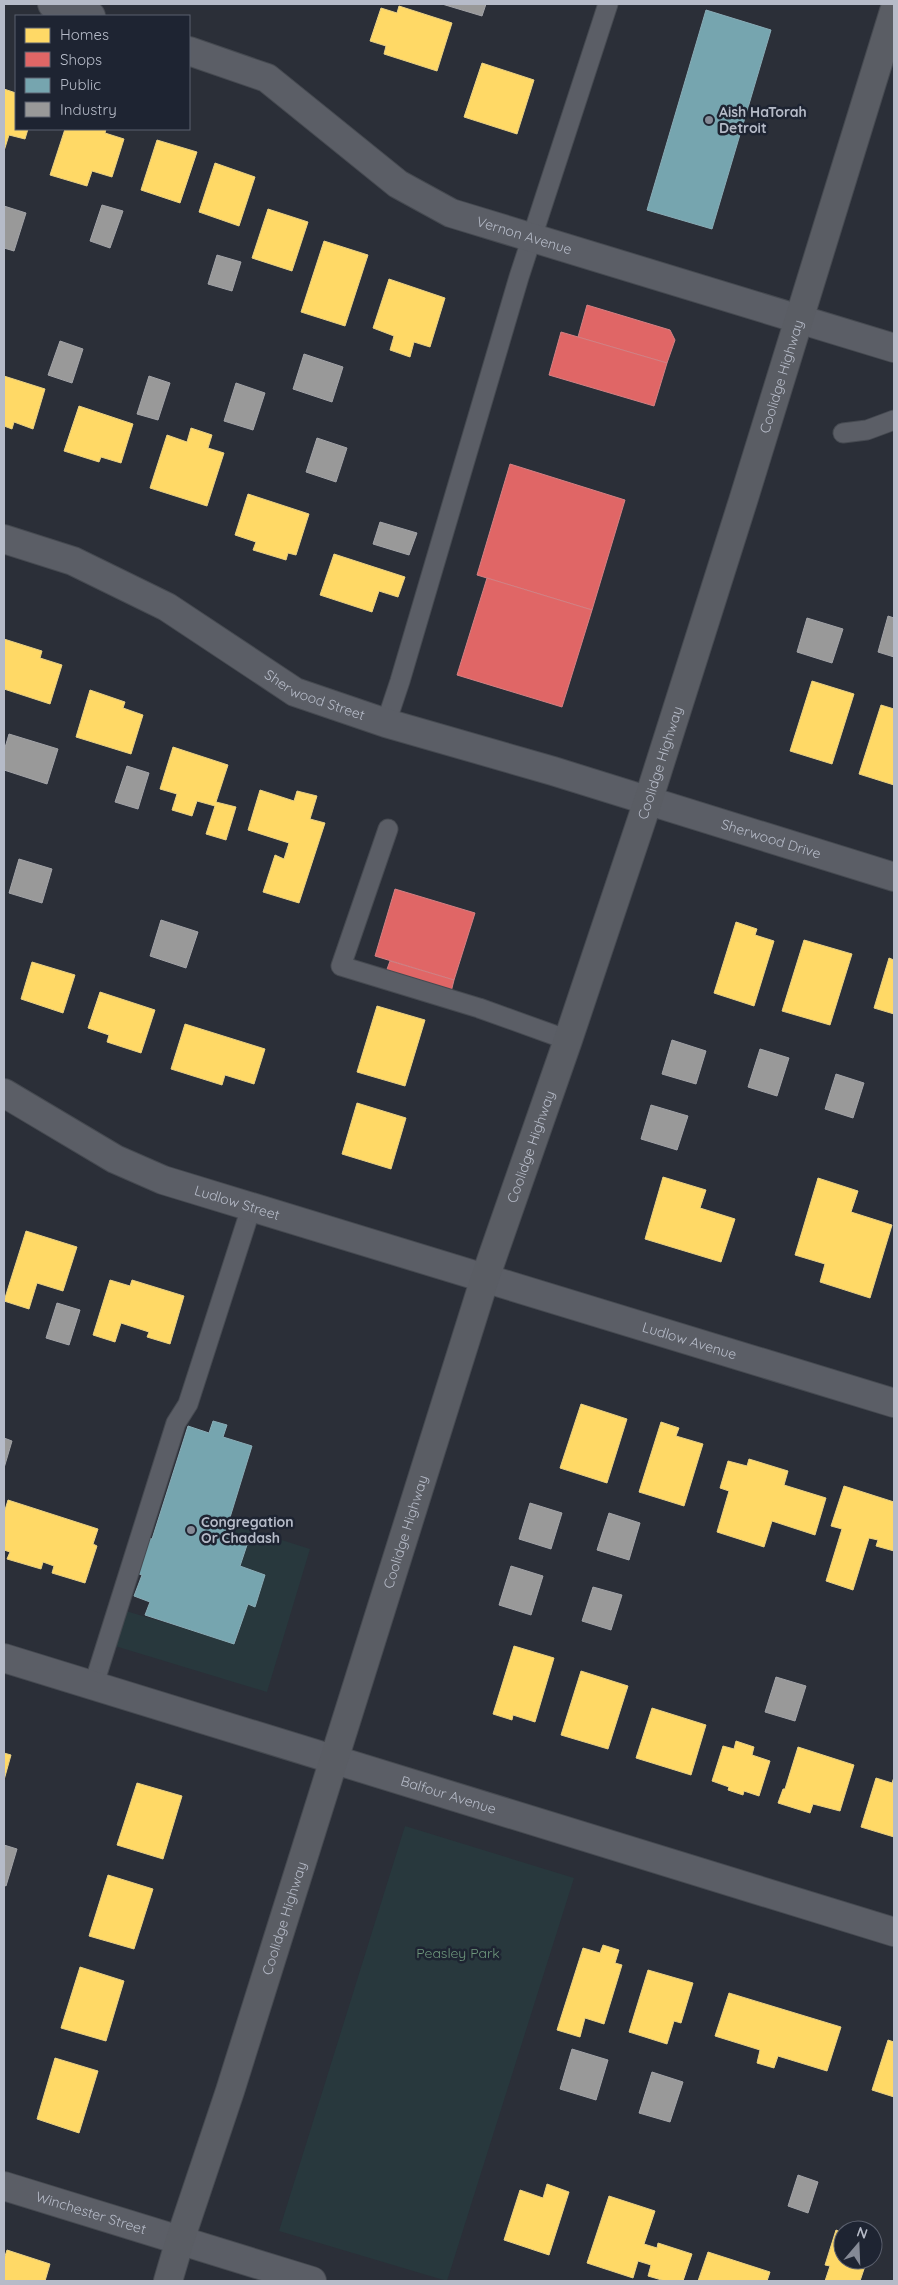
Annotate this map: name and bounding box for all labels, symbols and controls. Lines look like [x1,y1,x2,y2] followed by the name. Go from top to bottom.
[15,15,190,130] legend
[60,25,109,44] text: Homes
[60,50,102,69] text: Shops
[60,75,101,94] text: Public
[60,100,117,119] text: Industry
[719,103,807,137] place label: Aish HaTorah Detroit
[703,114,715,126] marker: Aish HaTorah Detroit
[474,212,574,258] street label: Vernon Avenue
[755,318,807,435] street label: Coolidge Highway
[261,665,367,724] street label: Sherwood Street
[633,704,686,822] street label: Coolidge Highway
[719,815,823,863] street label: Sherwood Drive
[503,1088,559,1205] street label: Coolidge Highway
[192,1181,282,1224] street label: Ludlow Street
[640,1318,739,1364] street label: Ludlow Avenue
[379,1473,432,1591] street label: Coolidge Highway
[201,1513,294,1547] place label: Congregation Or Chadash
[185,1524,197,1536] marker: Congregation Or Chadash
[398,1772,498,1818] street label: Balfour Avenue
[258,1859,310,1977] street label: Coolidge Highway
[416,1944,500,1962] park label: Peasley Park
[34,2187,149,2238] street label: Winchester Street
[833,2220,883,2270] north arrow
[854,2223,870,2243] text: N

